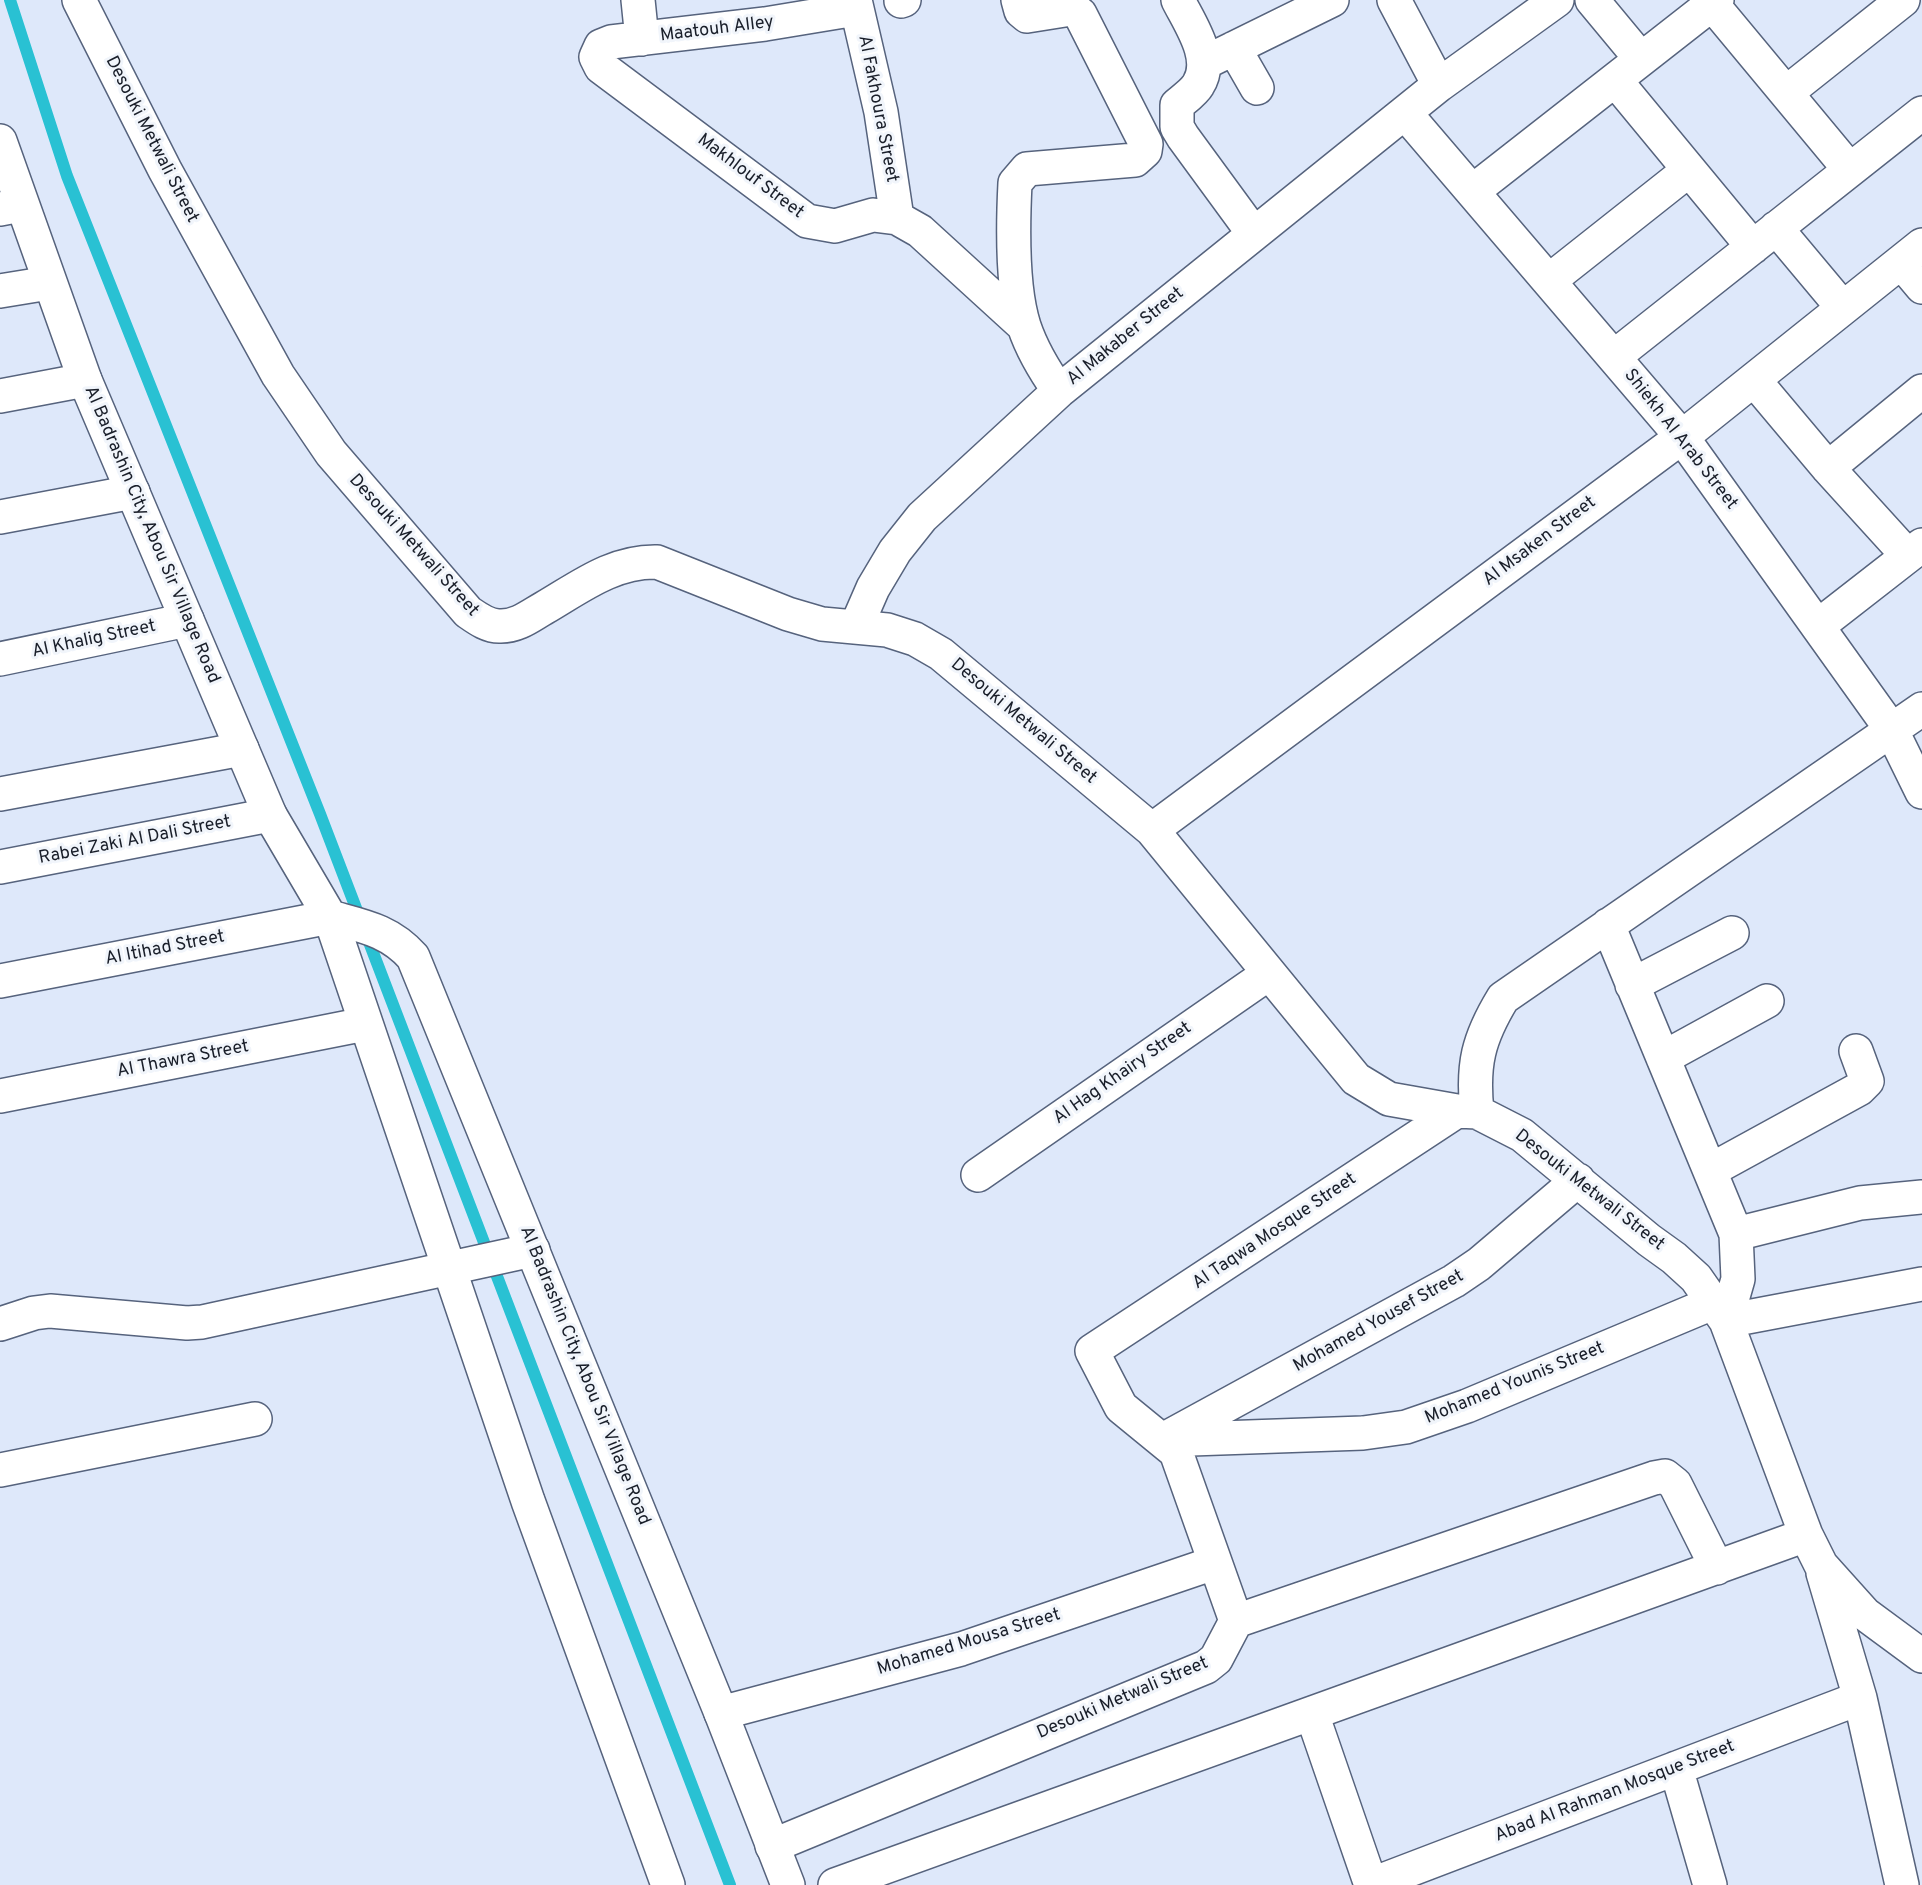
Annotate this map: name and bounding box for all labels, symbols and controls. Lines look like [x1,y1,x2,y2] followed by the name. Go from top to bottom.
[659,12,775,48] street label: Maatouh Alley
[852,34,902,184] street label: Al Fakhoura Street
[100,53,202,227] street label: Desouki Metwali Street
[692,130,808,224] street label: Makhlouf Street
[1063,283,1189,391] street label: Al Makaber Street
[1618,365,1742,515] street label: Shiekh Al Arab Street
[78,383,224,687] street label: Al Badrashin City, Abou Sir Village Road
[343,470,483,622] street label: Desouki Metwali Street
[1479,493,1601,591] street label: Al Msaken Street
[30,616,158,664] street label: Al Khalig Street
[946,655,1100,789] street label: Desouki Metwali Street
[37,812,233,870] street label: Rabei Zaki Al Dali Street
[103,927,227,971] street label: Al Itihad Street
[1050,1018,1196,1130] street label: Al Hag Khairy Street
[115,1037,251,1083] street label: Al Thawra Street
[1510,1126,1668,1256] street label: Desouki Metwali Street
[1189,1169,1361,1295] street label: Al Taqwa Mosque Street
[514,1223,654,1529] street label: Al Badrashin City, Abou Sir Village Road
[1290,1266,1468,1378] street label: Mohamed Yousef Street
[1422,1338,1608,1430] street label: Mohamed Younis Street
[875,1605,1063,1681] street label: Mohamed Mousa Street
[1034,1653,1212,1745] street label: Desouki Metwali Street
[1492,1736,1738,1848] street label: Abad Al Rahman Mosque Street

